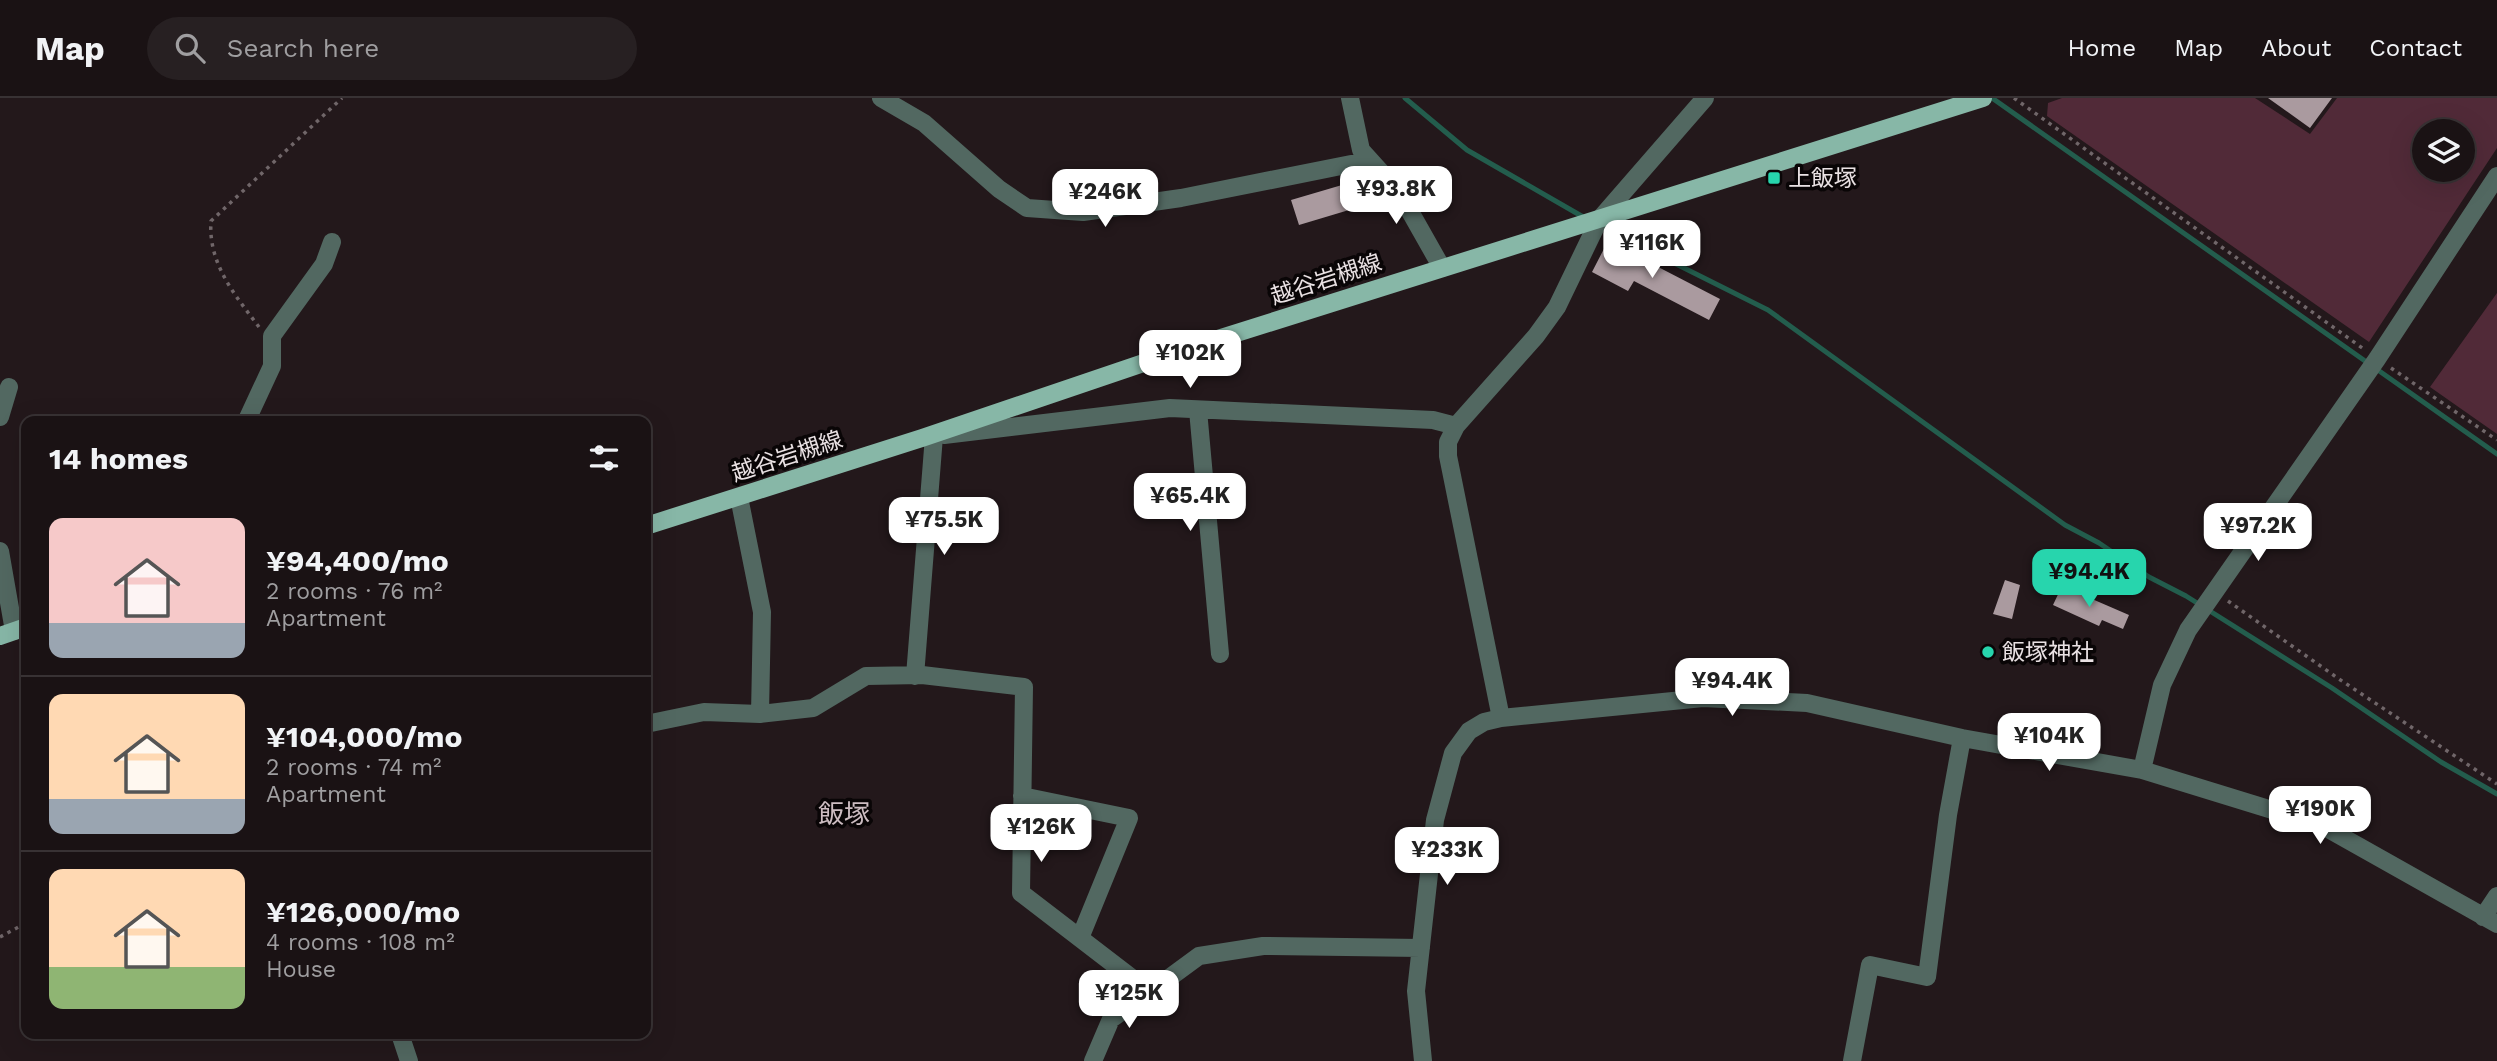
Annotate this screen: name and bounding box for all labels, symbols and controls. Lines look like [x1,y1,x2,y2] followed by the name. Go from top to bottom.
[147,17,637,80] search box
[35,29,105,68] text: Map
[171,29,209,67] icon: search
[227,33,379,63] text: Search here
[2068,34,2136,62] text: Home
[2174,34,2223,62] text: Map
[2261,34,2331,62] text: About
[2369,34,2462,62] text: Contact
[2412,119,2475,182] map controls
[2412,119,2475,182] button: layers
[1788,165,1857,192] place label: 上飯塚
[1339,166,1453,226] pin: ¥93.8K
[1056,170,1154,229] pin: ¥246K
[1766,170,1782,186] marker: 上飯塚
[1356,175,1436,202] text: ¥93.8K
[1068,178,1142,205] text: ¥246K
[1603,220,1701,280] pin: ¥116K
[1619,229,1685,256] text: ¥116K
[1267,249,1385,310] street label: 越谷岩槻線
[1141,330,1239,390] pin: ¥102K
[1155,339,1225,366] text: ¥102K
[728,426,846,487] street label: 越谷岩槻線
[585,439,623,477] icon: filters
[49,441,188,476] text: 14 homes
[1133,474,1247,533] pin: ¥65.4K
[1150,482,1230,509] text: ¥65.4K
[887,498,1001,557] pin: ¥75.5K
[2201,504,2315,563] pin: ¥97.2K
[905,506,983,533] text: ¥75.5K
[2220,512,2296,539] text: ¥97.2K
[266,543,449,578] text: ¥94,400/mo
[105,546,189,630] icon: home
[2032,550,2146,609] pin: ¥94.4K
[2048,558,2130,585] text: ¥94.4K
[266,578,442,605] text: 2 rooms · 76 m²
[266,605,386,632] text: Apartment
[2002,639,2094,666] place label: 飯塚神社
[1980,644,1996,660] marker: 飯塚神社
[1675,658,1789,718] pin: ¥94.4K
[1691,667,1773,694] text: ¥94.4K
[2000,714,2098,773] pin: ¥104K
[266,719,462,754] text: ¥104,000/mo
[105,722,189,806] icon: home
[2014,722,2084,749] text: ¥104K
[266,754,441,781] text: 2 rooms · 74 m²
[266,781,386,808] text: Apartment
[2271,786,2369,846] pin: ¥190K
[2285,795,2355,822] text: ¥190K
[818,799,870,829] district label: 飯塚
[992,804,1090,864] pin: ¥126K
[1006,813,1076,840] text: ¥126K
[1398,828,1496,887] pin: ¥233K
[1411,836,1483,863] text: ¥233K
[266,894,460,929] text: ¥126,000/mo
[105,897,189,981] icon: home
[266,929,455,956] text: 4 rooms · 108 m²
[266,956,336,983] text: House
[1080,970,1178,1030] pin: ¥125K
[1095,979,1163,1006] text: ¥125K

